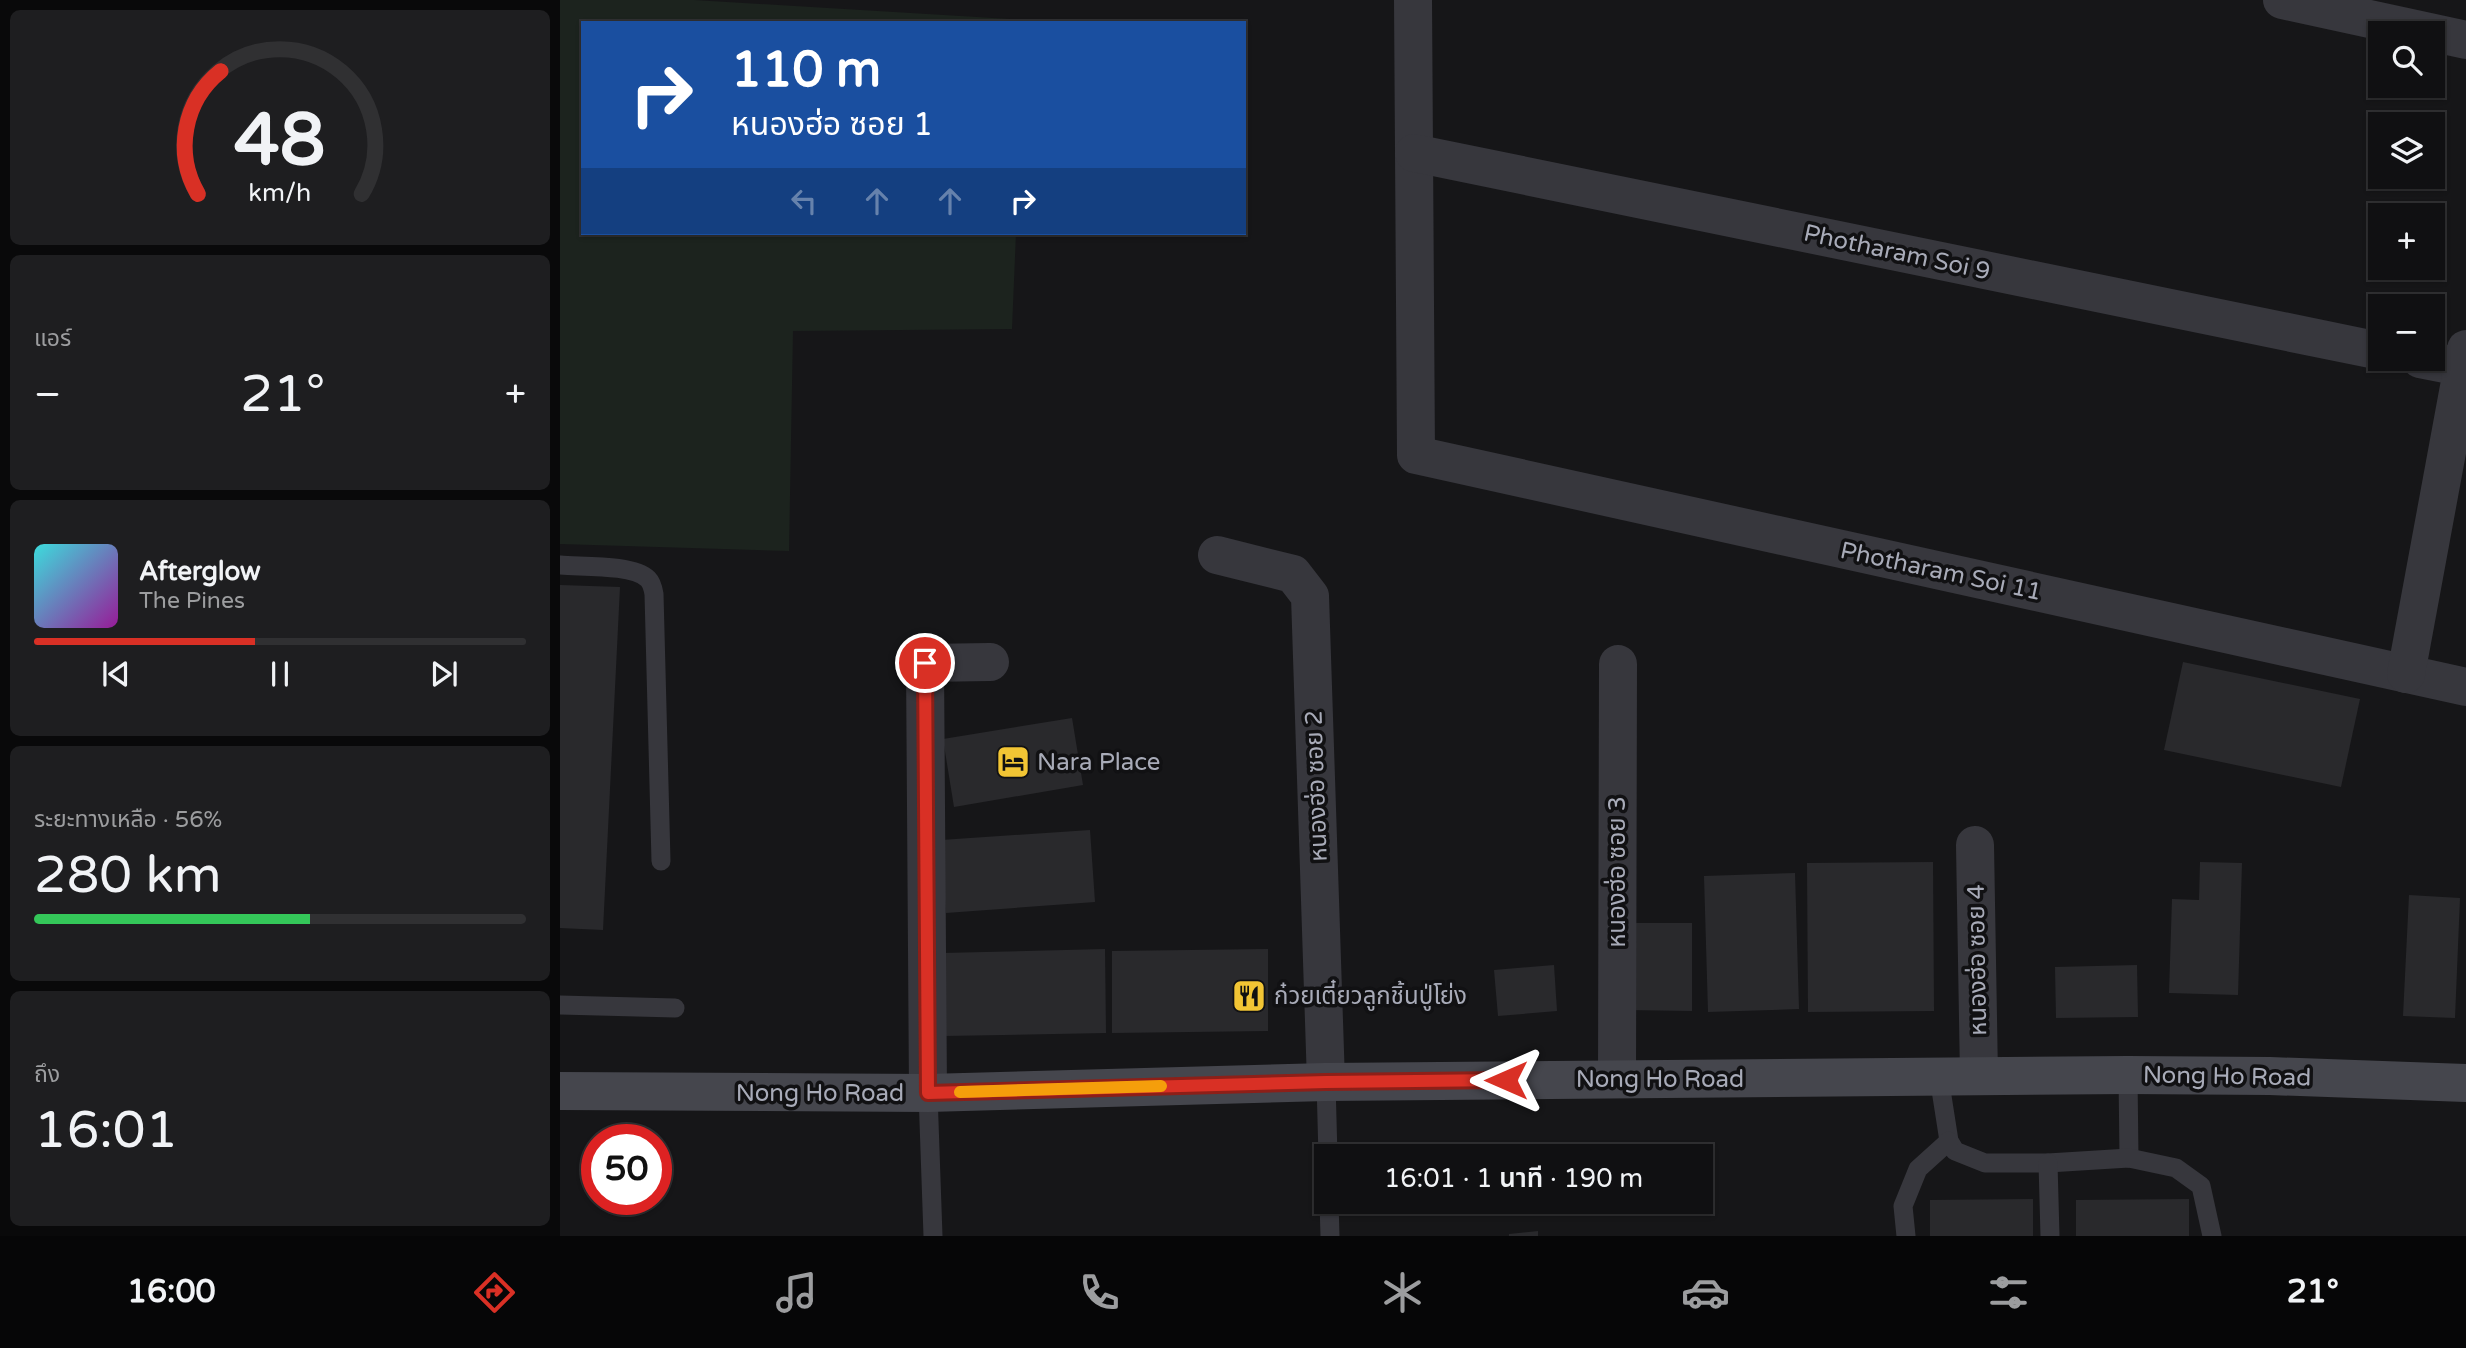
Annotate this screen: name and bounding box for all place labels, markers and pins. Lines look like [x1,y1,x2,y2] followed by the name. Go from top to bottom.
[895,633,955,693] pin
[994,743,1032,781] hotel icon: Nara Place
[1037,748,1160,777] place label: Nara Place
[1230,977,1268,1015] restaurant icon: ก๋วยเตี๋ยวลูกชิ้นปู่โย่ง
[1274,979,1467,1011] place label: ก๋วยเตี๋ยวลูกชิ้นปู่โย่ง

